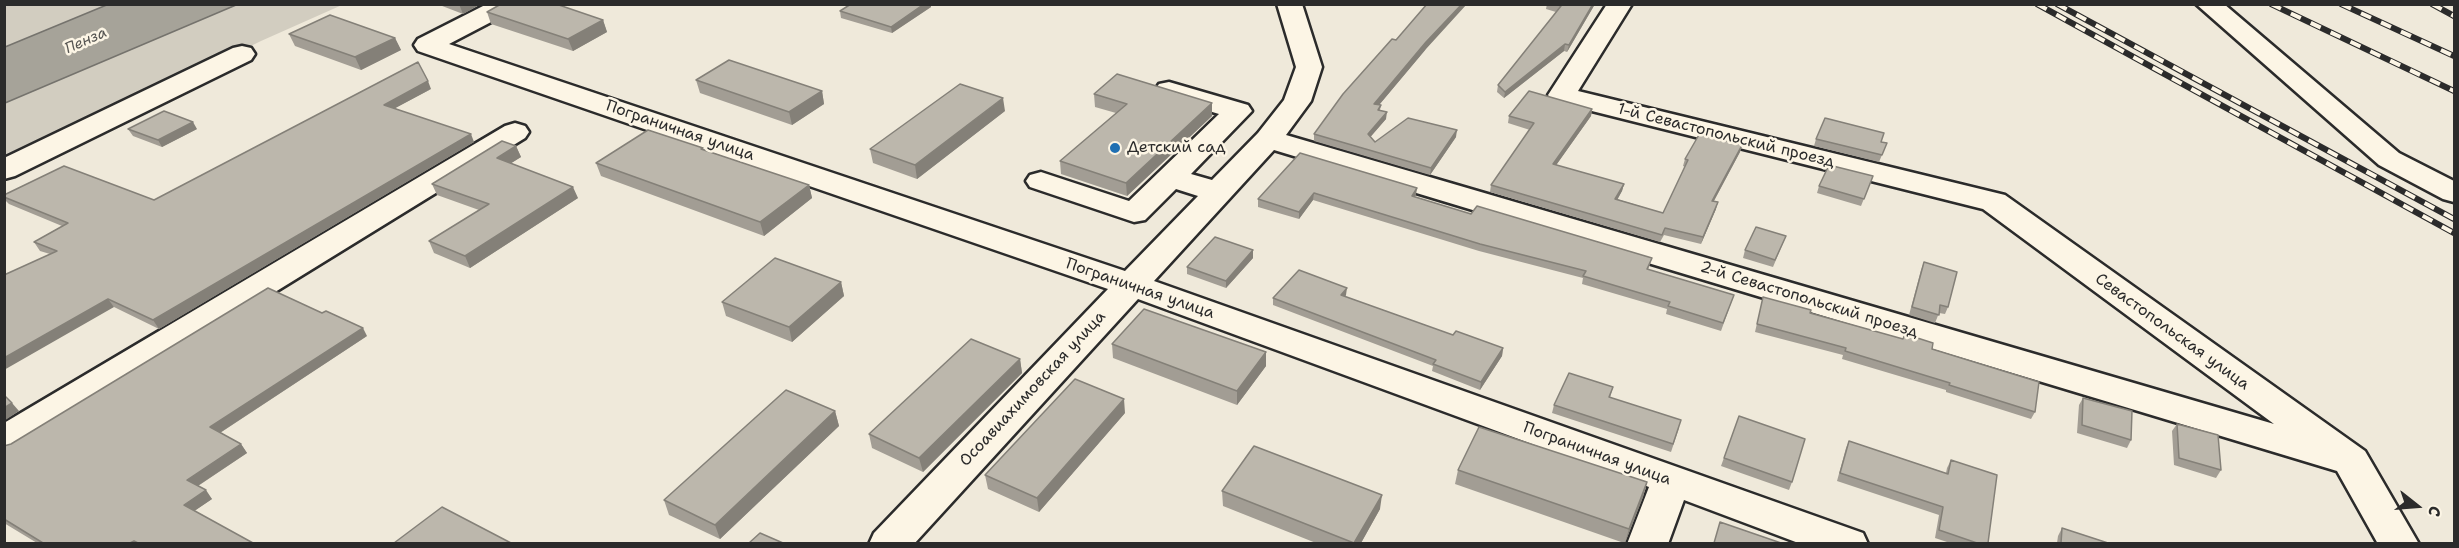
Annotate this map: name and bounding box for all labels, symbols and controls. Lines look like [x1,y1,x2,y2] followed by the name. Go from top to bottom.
[62,24,110,58] water label: Пенза
[603,97,757,165] street label: Пограничная улица
[1615,100,1837,172] street label: 1-й Севастопольский проезд
[1127,138,1226,158] place label: Детский сад
[1108,141,1122,155] marker: Детский сад
[1063,255,1217,323] street label: Пограничная улица
[1698,258,1920,342] street label: 2-й Севастопольский проезд
[2091,270,2253,394] street label: Севастопольская улица
[956,307,1110,471] street label: Осоавиахимовская улица
[1521,418,1673,490] street label: Пограничная улица
[2387,476,2447,536] north arrow
[2423,504,2446,519] text: С

